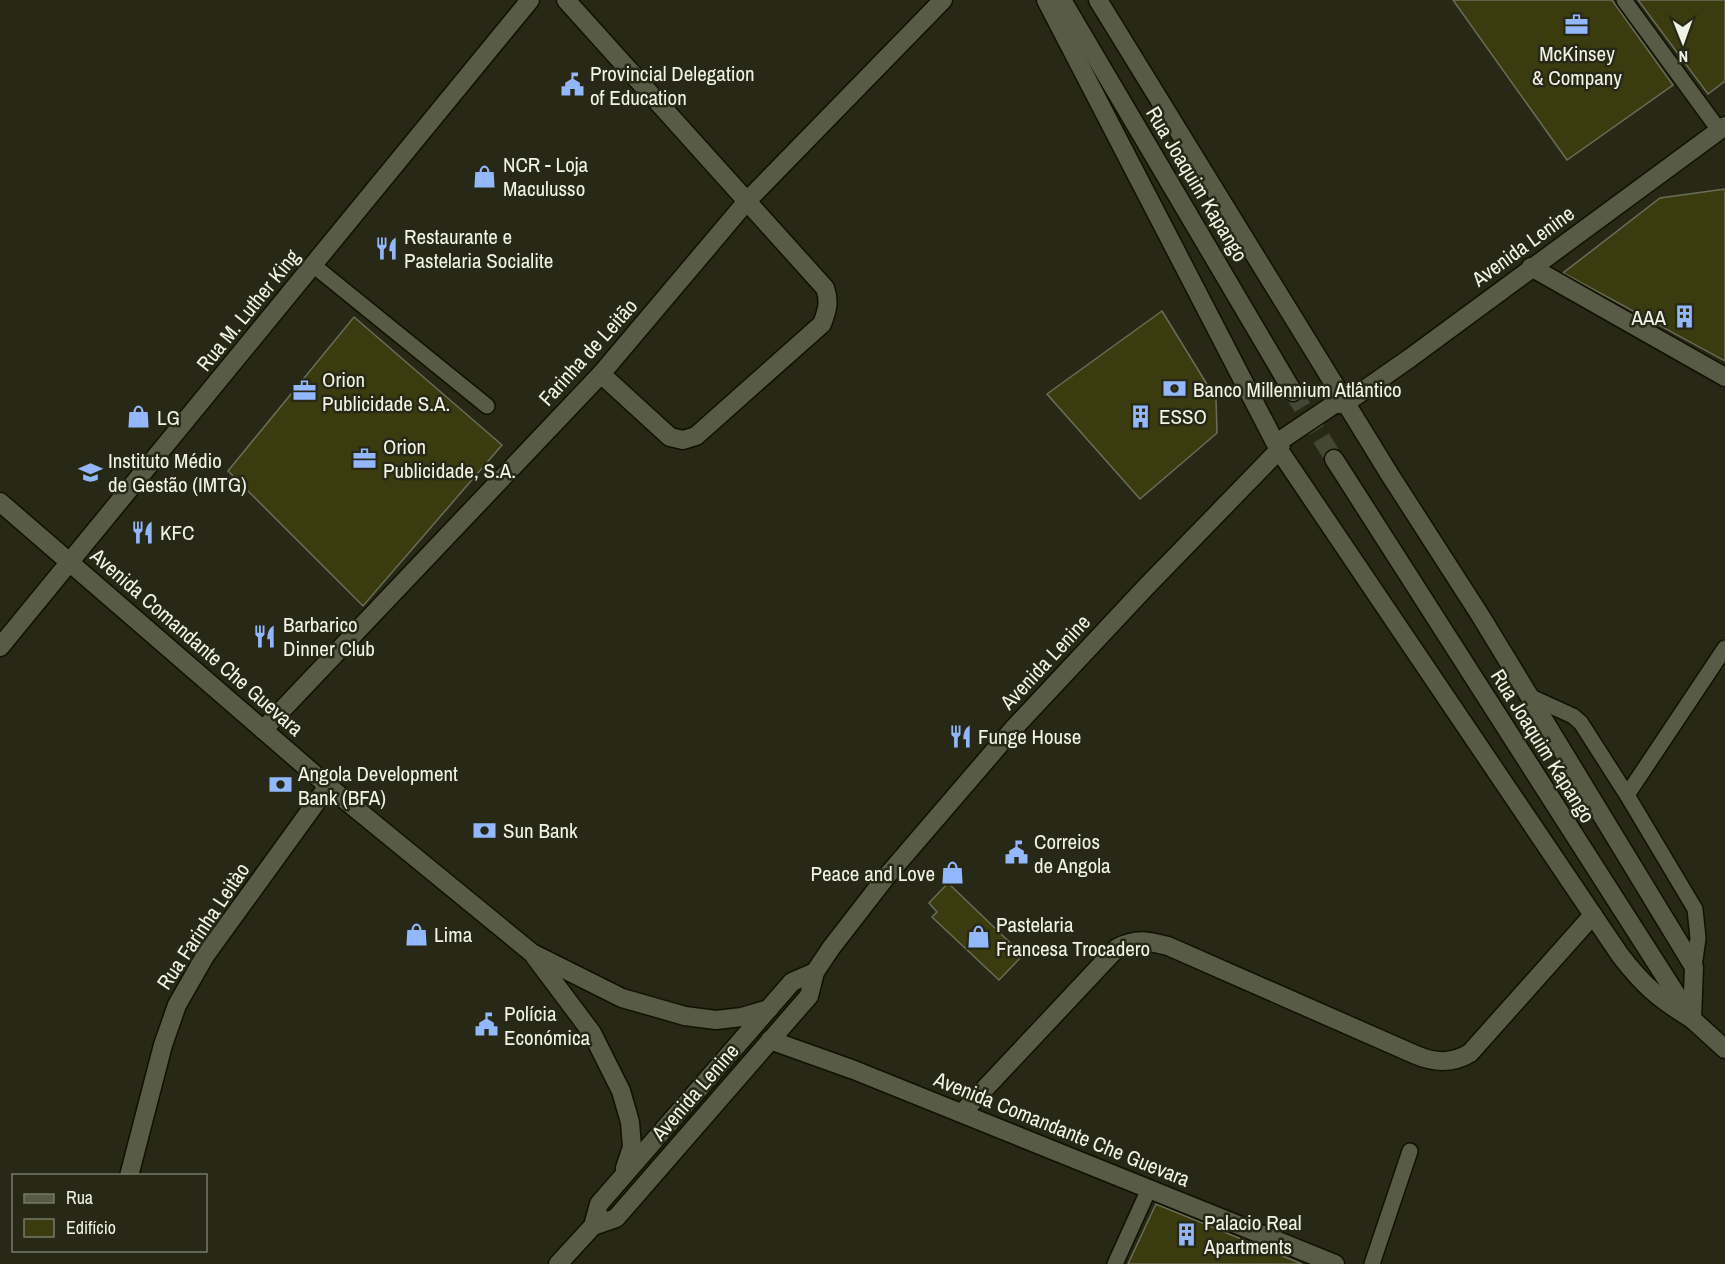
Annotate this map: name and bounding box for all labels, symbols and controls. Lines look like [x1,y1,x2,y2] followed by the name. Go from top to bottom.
[1564,12,1590,38] office icon: McKinsey & Company
[1653,12,1713,72] north arrow
[1532,39,1622,92] place label: McKinsey & Company
[1678,46,1688,68] text: N
[590,59,755,112] place label: Provincial Delegation of Education
[559,72,585,98] public building icon: Provincial Delegation of Education
[1139,101,1255,267] street label: Rua Joaquim Kapango
[503,150,589,203] place label: NCR - Loja Maculusso
[472,163,498,189] shop icon: NCR - Loja Maculusso
[1465,199,1580,294] street label: Avenida Lenine
[404,222,553,275] place label: Restaurante e Pastelaria Socialite
[373,235,399,261] restaurant icon: Restaurante e Pastelaria Socialite
[190,243,307,377] street label: Rua M. Luther King
[532,292,644,412] street label: Farinha de Leitão
[1631,303,1667,332] place label: AAA
[1671,304,1697,330] building icon: AAA
[322,365,450,418] place label: Orion Publicidade S.A.
[1193,375,1402,404] place label: Banco Millennium Atlântico
[1162,376,1188,402] bank icon: Banco Millennium Atlântico
[291,378,317,404] office icon: Orion Publicidade S.A.
[1159,402,1207,431] place label: ESSO
[157,403,180,432] place label: LG
[1128,403,1154,429] building icon: ESSO
[126,404,152,430] shop icon: LG
[383,432,516,485] place label: Orion Publicidade, S.A.
[352,445,378,471] office icon: Orion Publicidade, S.A.
[108,446,247,499] place label: Instituto Médio de Gestão (IMTG)
[77,459,103,485] school or university icon: Instituto Médio de Gestão (IMTG)
[160,518,194,547] place label: KFC
[129,519,155,545] restaurant icon: KFC
[84,541,310,743] street label: Avenida Comandante Che Guevara
[993,608,1097,717] street label: Avenida Lenine
[283,610,375,663] place label: Barbarico Dinner Club
[252,623,278,649] restaurant icon: Barbarico Dinner Club
[1484,664,1602,828] street label: Rua Joaquim Kapango
[978,722,1081,751] place label: Funge House
[947,723,973,749] restaurant icon: Funge House
[297,759,458,812] place label: Angola Development Bank (BFA)
[267,772,293,798] bank icon: Angola Development Bank (BFA)
[503,816,578,845] place label: Sun Bank
[472,817,498,843] bank icon: Sun Bank
[1034,827,1111,880] place label: Correios de Angola
[1003,840,1029,866] public building icon: Correios de Angola
[150,857,256,995] street label: Rua Farinha Leitào
[811,859,935,888] place label: Peace and Love
[940,860,966,886] shop icon: Peace and Love
[996,910,1150,963] place label: Pastelaria Francesa Trocadero
[434,920,473,949] place label: Lima
[403,921,429,947] shop icon: Lima
[965,923,991,949] shop icon: Pastelaria Francesa Trocadero
[504,999,591,1052] place label: Polícia Económica
[473,1012,499,1038] public building icon: Polícia Económica
[644,1037,745,1148] street label: Avenida Lenine
[929,1064,1195,1194] street label: Avenida Comandante Che Guevara
[12,1174,207,1252] legend
[66,1185,93,1210] text: Rua
[1203,1208,1302,1261] place label: Palacio Real Apartments
[66,1215,116,1240] text: Edifício
[1173,1221,1199,1247] building icon: Palacio Real Apartments

